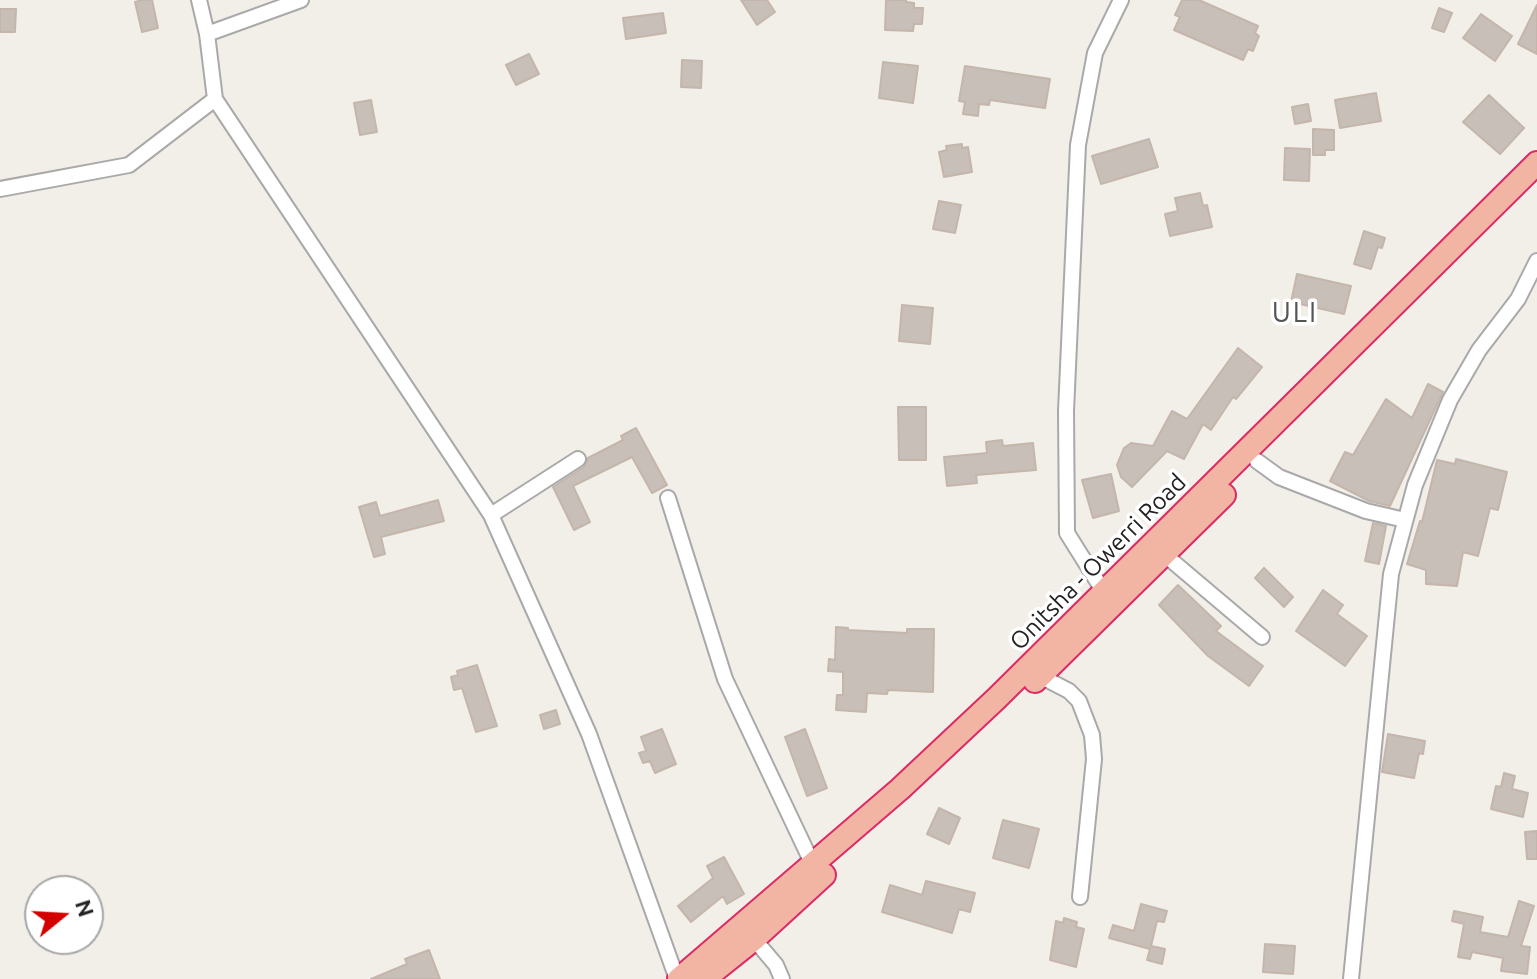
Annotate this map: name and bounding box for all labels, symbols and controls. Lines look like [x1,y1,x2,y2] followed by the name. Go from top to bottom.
[1272,296,1318,330] district label: ULI
[1004,468,1192,656] street label: Onitsha - Owerri Road
[24,875,104,955] north arrow
[71,896,100,920] text: N

